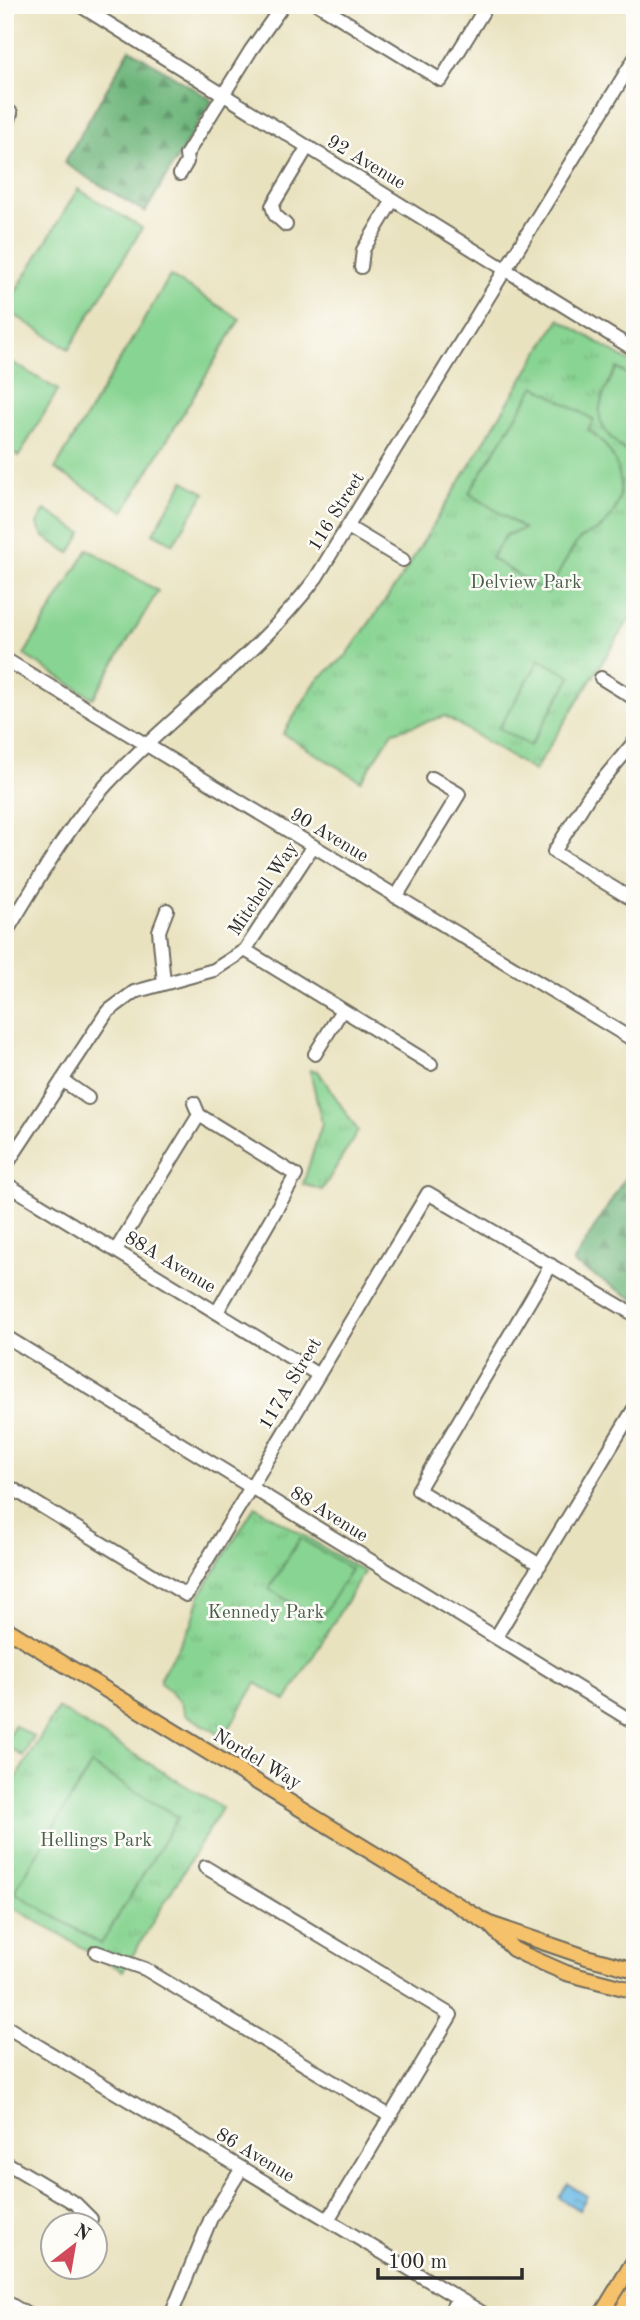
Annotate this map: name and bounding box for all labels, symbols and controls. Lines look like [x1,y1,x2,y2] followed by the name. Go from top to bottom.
[323,132,408,194] street label: 92 Avenue
[306,470,369,555] street label: 116 Street
[470,574,582,593] park label: Delview Park
[286,805,371,867] street label: 90 Avenue
[226,839,302,940] street label: Mitchell Way
[121,1229,218,1298] street label: 88A Avenue
[256,1335,326,1433] street label: 117A Street
[286,1484,371,1546] street label: 88 Avenue
[208,1604,325,1623] park label: Kennedy Park
[209,1727,304,1794] street label: Nordel Way
[40,1832,152,1851] park label: Hellings Park
[212,2125,297,2187] street label: 86 Avenue
[38,2212,108,2282] north arrow
[70,2222,93,2246] text: N
[378,2236,521,2280] scale bar
[388,2252,447,2273] text: 100 m

